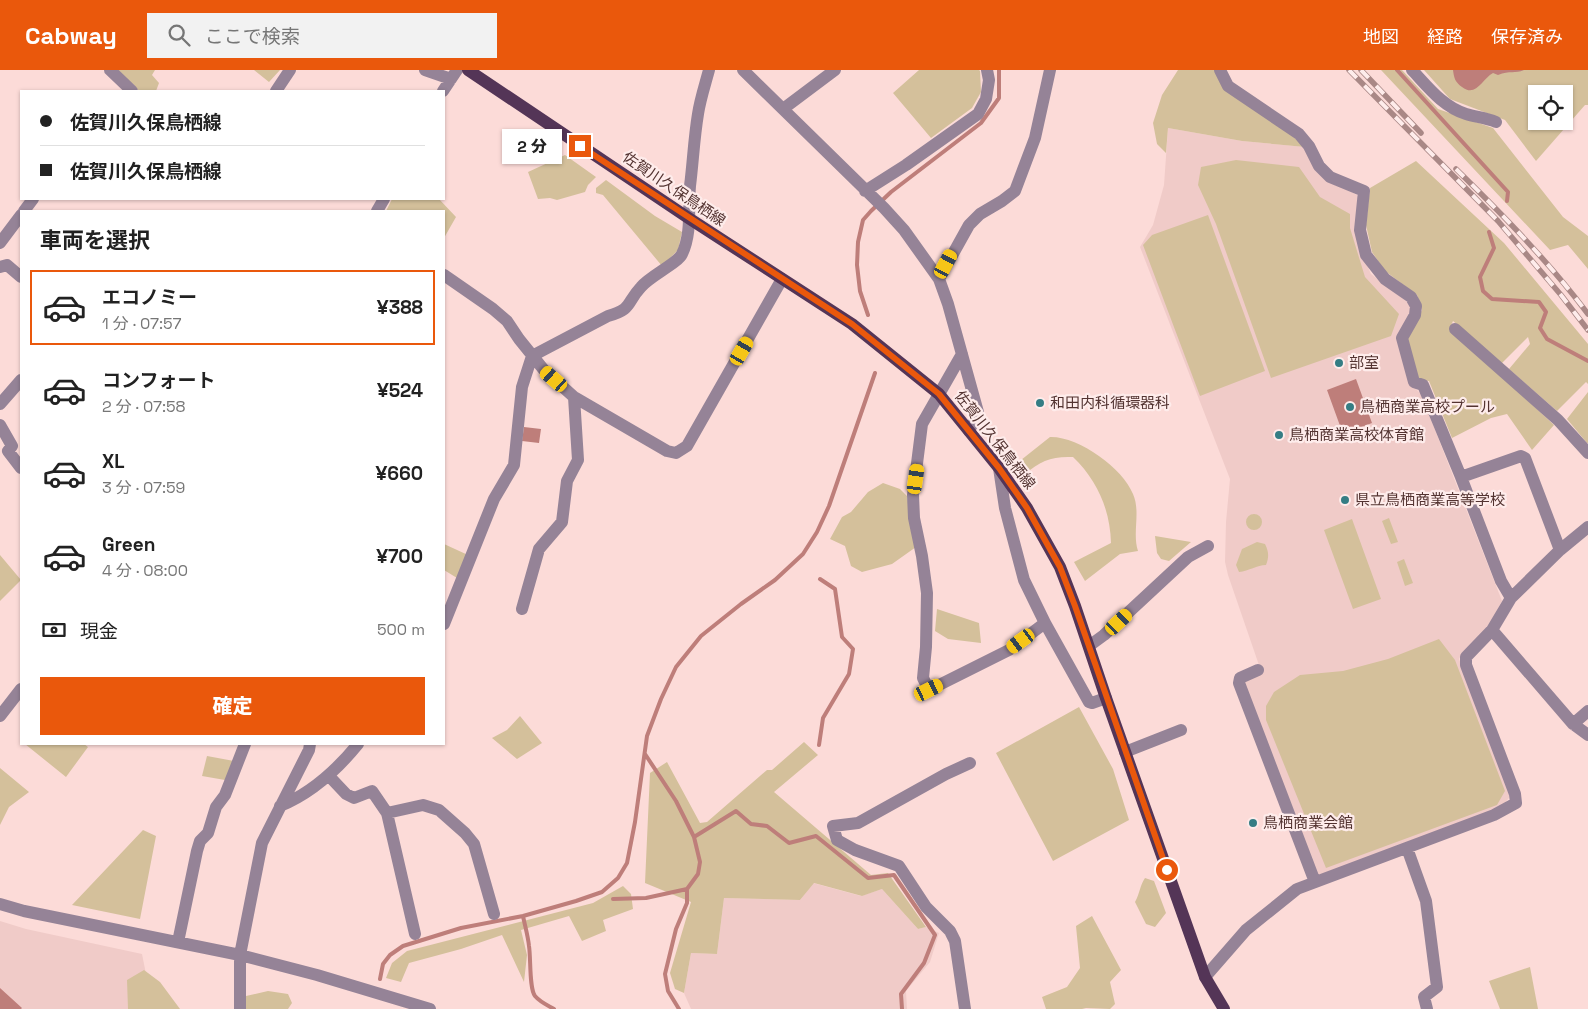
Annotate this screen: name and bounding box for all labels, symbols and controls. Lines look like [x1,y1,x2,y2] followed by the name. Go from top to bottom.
[147,13,497,58] search box
[25,20,117,51] text: Cabway
[165,21,193,49] icon: search
[205,24,300,49] text: ここで検索
[1363,25,1399,48] text: 地図
[1427,25,1463,48] text: 経路
[1491,25,1563,48] text: 保存済み
[1528,85,1573,130] map controls
[1528,85,1573,130] button: locate
[70,110,222,135] text: 佐賀川久保鳥栖線
[502,128,562,164] callout: 2 分
[569,135,591,157] route end
[517,136,547,157] text: 2 分
[619,147,729,230] street label: 佐賀川久保鳥栖線
[70,159,222,184] text: 佐賀川久保鳥栖線
[40,226,150,254] text: 車両を選択
[932,247,959,281] car
[42,285,87,330] icon: car
[102,285,197,310] text: エコノミー
[377,295,423,320] text: ¥388
[102,313,181,334] text: 1 分 · 07:57
[728,334,755,368] car
[1349,353,1379,372] place label: 部室
[1333,357,1345,369] marker: 部室
[537,363,570,395] car
[42,368,87,413] icon: car
[102,368,215,393] text: コンフォート
[377,378,423,403] text: ¥524
[951,387,1040,493] street label: 佐賀川久保鳥栖線
[1050,393,1170,412] place label: 和田内科循環器科
[102,396,186,417] text: 2 分 · 07:58
[1034,397,1046,409] marker: 和田内科循環器科
[1360,397,1495,416] place label: 鳥栖商業高校プール
[1344,401,1356,413] marker: 鳥栖商業高校プール
[1289,425,1424,444] place label: 鳥栖商業高校体育館
[1273,429,1285,441] marker: 鳥栖商業高校体育館
[102,449,125,474] text: XL
[42,451,87,496] icon: car
[375,461,423,486] text: ¥660
[906,463,925,495] car
[102,477,185,498] text: 3 分 · 07:59
[1355,490,1505,509] place label: 県立鳥栖商業高等学校
[1339,494,1351,506] marker: 県立鳥栖商業高等学校
[102,532,155,557] text: Green
[42,534,87,579] icon: car
[376,544,423,569] text: ¥700
[102,560,188,581] text: 4 分 · 08:00
[1102,606,1135,638] car
[40,616,68,644] icon: cash
[80,619,118,644] text: 現金
[377,619,425,640] text: 500 m
[1004,626,1037,656] car
[40,677,425,735] button: 確定
[912,677,945,703] car
[1263,813,1353,832] place label: 鳥栖商業会館
[1247,817,1259,829] marker: 鳥栖商業会館
[1156,859,1178,881] route start

